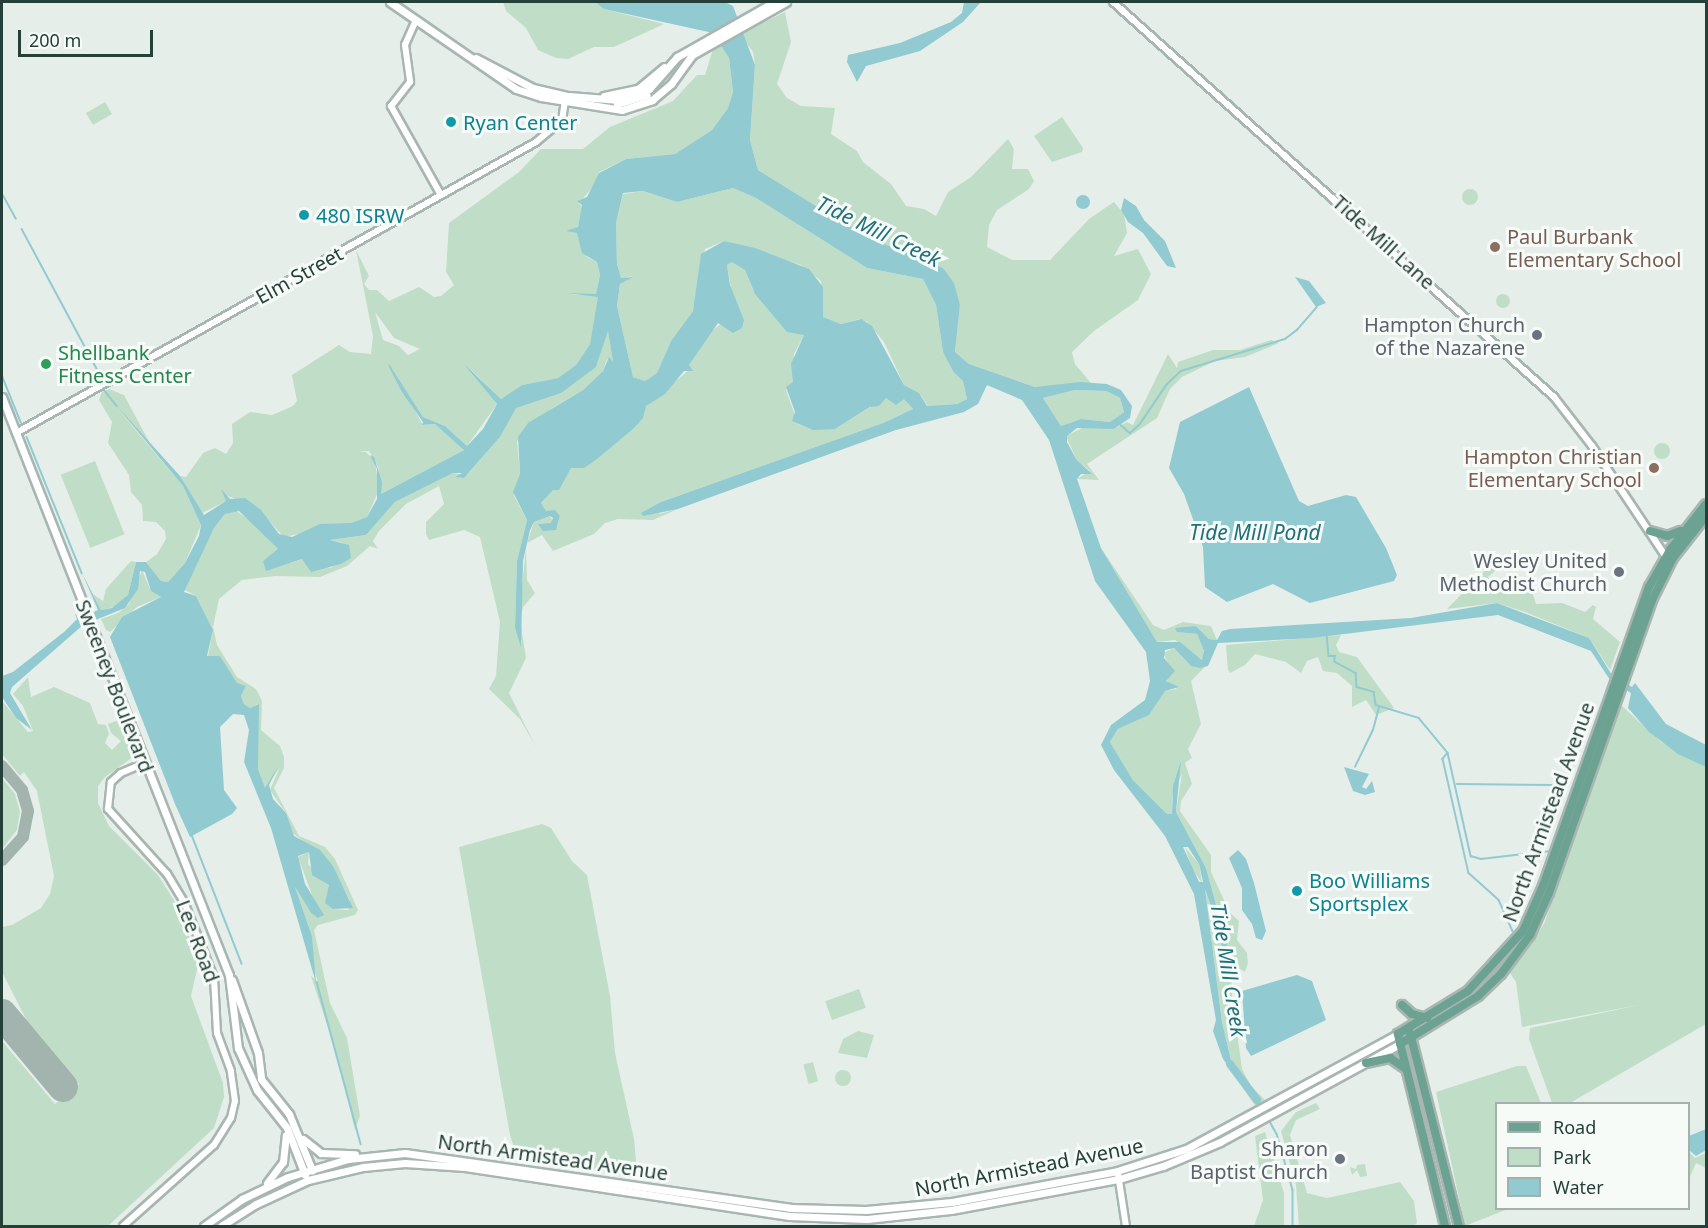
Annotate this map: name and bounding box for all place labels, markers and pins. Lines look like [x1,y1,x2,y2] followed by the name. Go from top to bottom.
[463,110,577,134] place label: Ryan Center
[444,115,458,129] marker: Ryan Center
[316,203,404,227] place label: 480 ISRW
[297,208,311,222] marker: 480 ISRW
[1507,224,1681,271] place label: Paul Burbank Elementary School
[1488,240,1502,254] marker: Paul Burbank Elementary School
[1364,312,1525,359] place label: Hampton Church of the Nazarene
[1530,328,1544,342] marker: Hampton Church of the Nazarene
[58,340,192,387] place label: Shellbank Fitness Center
[39,357,53,371] marker: Shellbank Fitness Center
[1464,444,1642,491] place label: Hampton Christian Elementary School
[1647,461,1661,475] marker: Hampton Christian Elementary School
[1439,548,1607,595] place label: Wesley United Methodist Church
[1612,565,1626,579] marker: Wesley United Methodist Church
[1309,868,1430,915] place label: Boo Williams Sportsplex
[1290,884,1304,898] marker: Boo Williams Sportsplex
[1190,1136,1328,1183] place label: Sharon Baptist Church
[1333,1152,1347,1166] marker: Sharon Baptist Church

